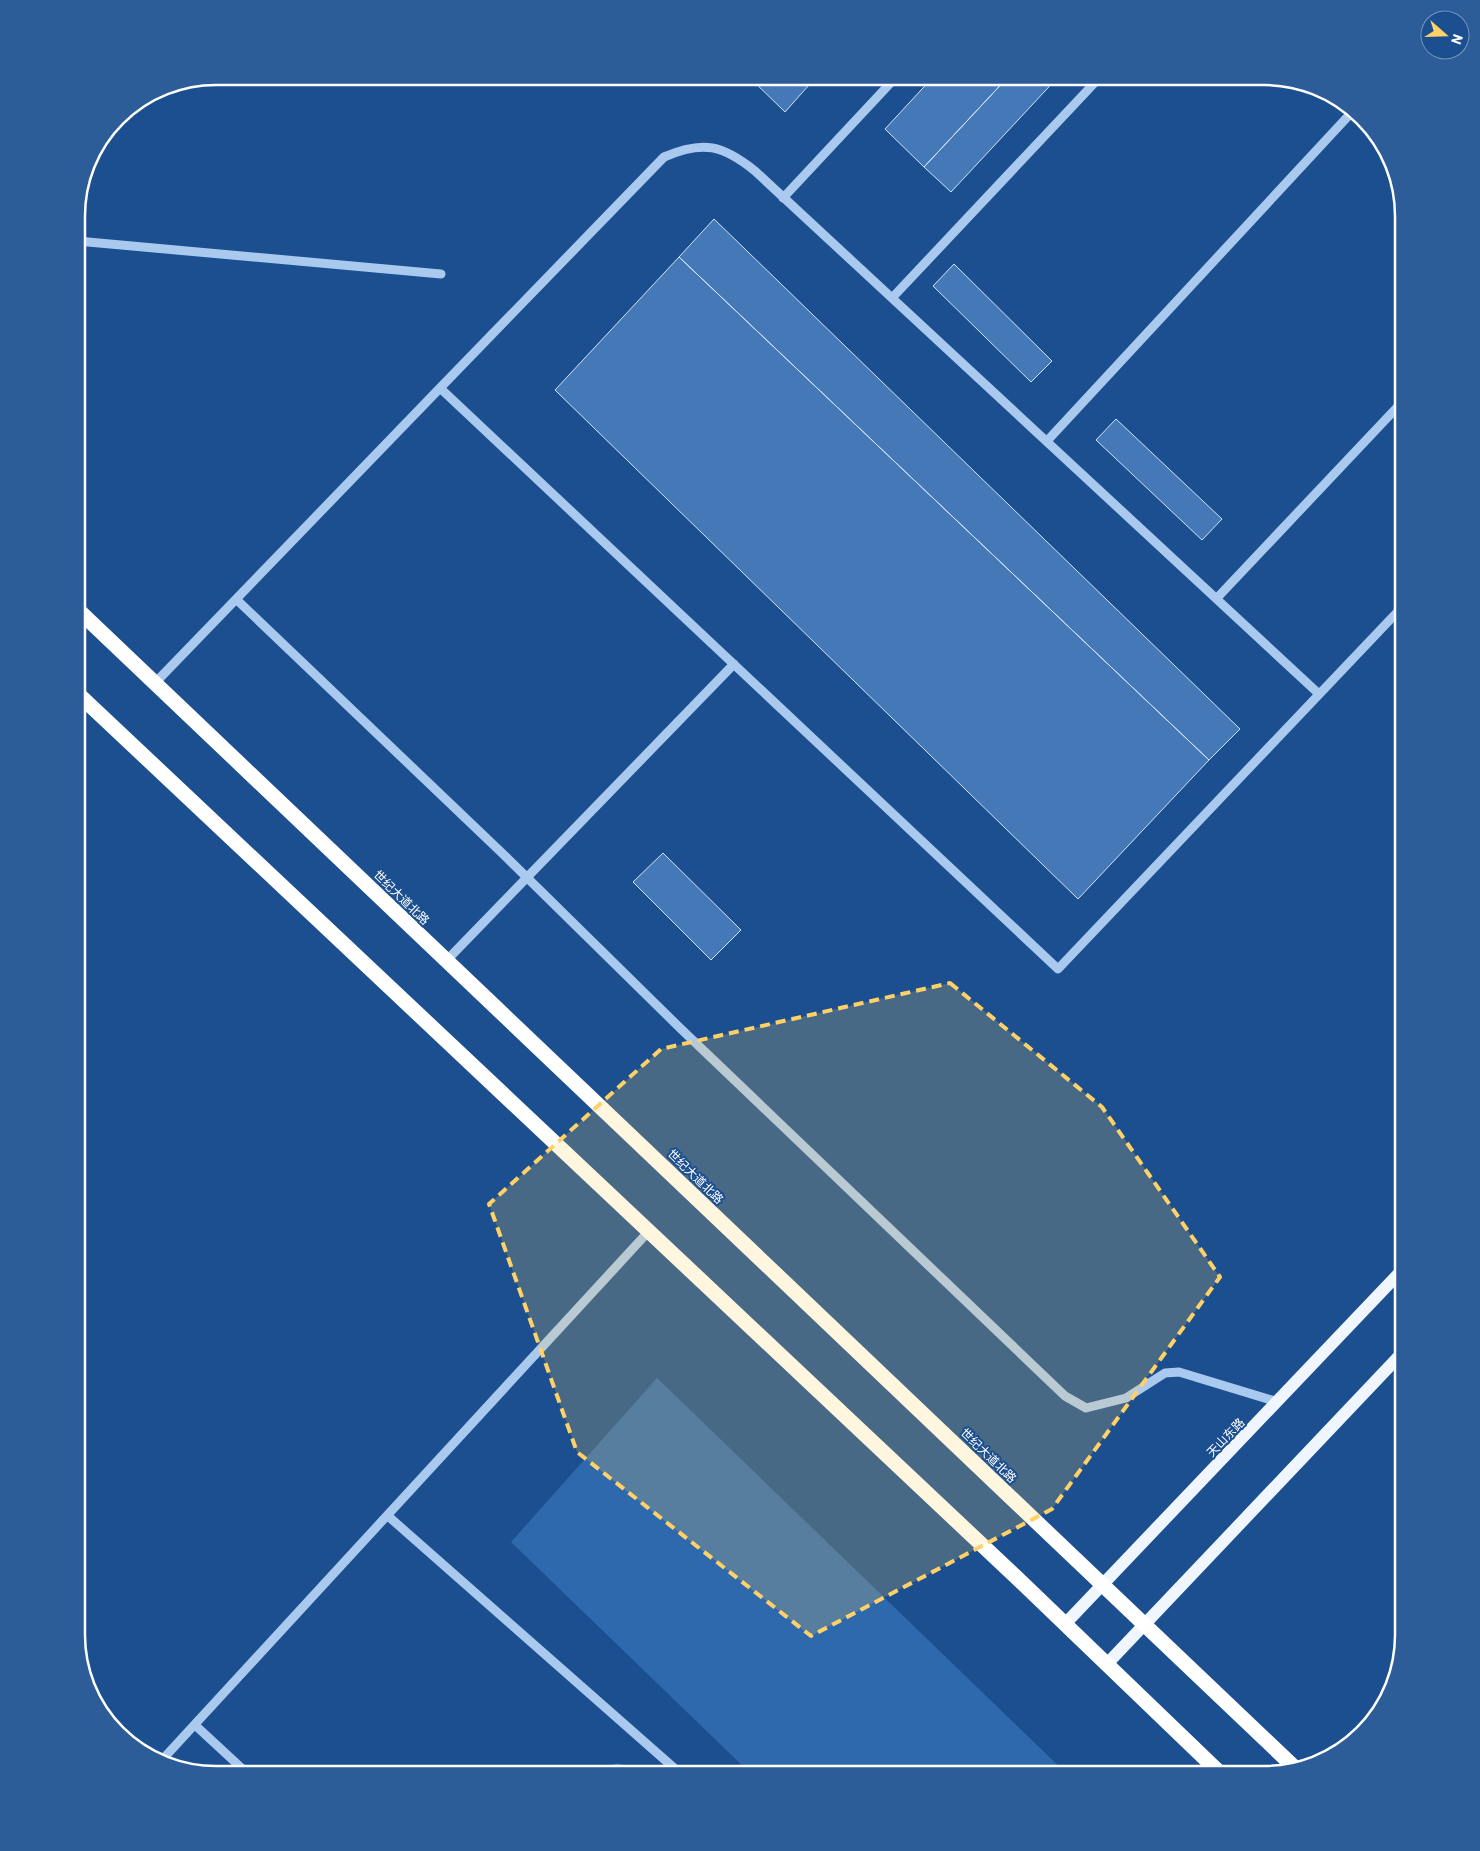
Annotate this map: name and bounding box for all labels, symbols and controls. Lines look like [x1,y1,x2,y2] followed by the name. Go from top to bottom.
[1420,10,1470,60] north arrow
[1448,32,1467,47] text: N
[371,867,433,927] street label: 世纪大道北路
[665,1146,727,1206] street label: 世纪大道北路
[1203,1415,1247,1459] street label: 天山东路
[958,1425,1020,1485] street label: 世纪大道北路

